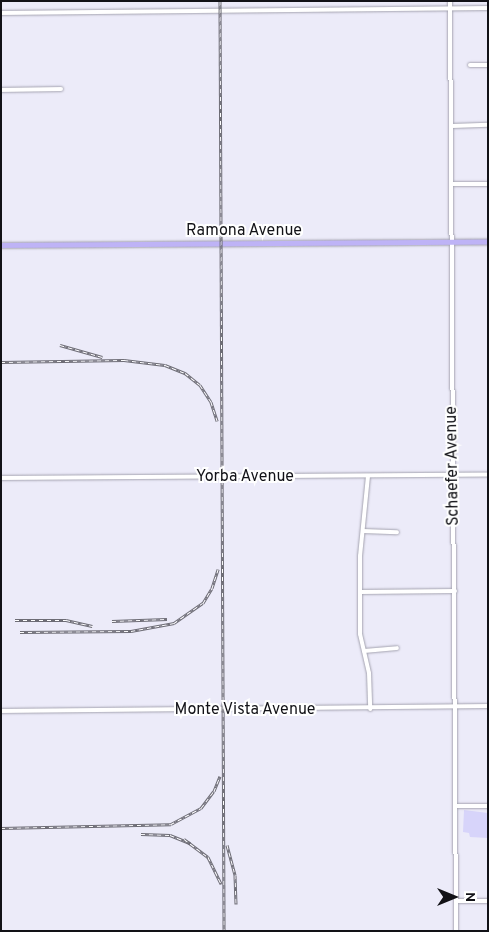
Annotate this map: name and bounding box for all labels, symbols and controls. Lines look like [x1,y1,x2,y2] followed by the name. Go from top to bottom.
[186,221,302,241] street label: Ramona Avenue
[442,406,464,526] street label: Schaefer Avenue
[196,467,294,487] street label: Yorba Avenue
[174,700,316,720] street label: Monte Vista Avenue
[429,872,479,922] north arrow
[461,892,478,902] text: N

